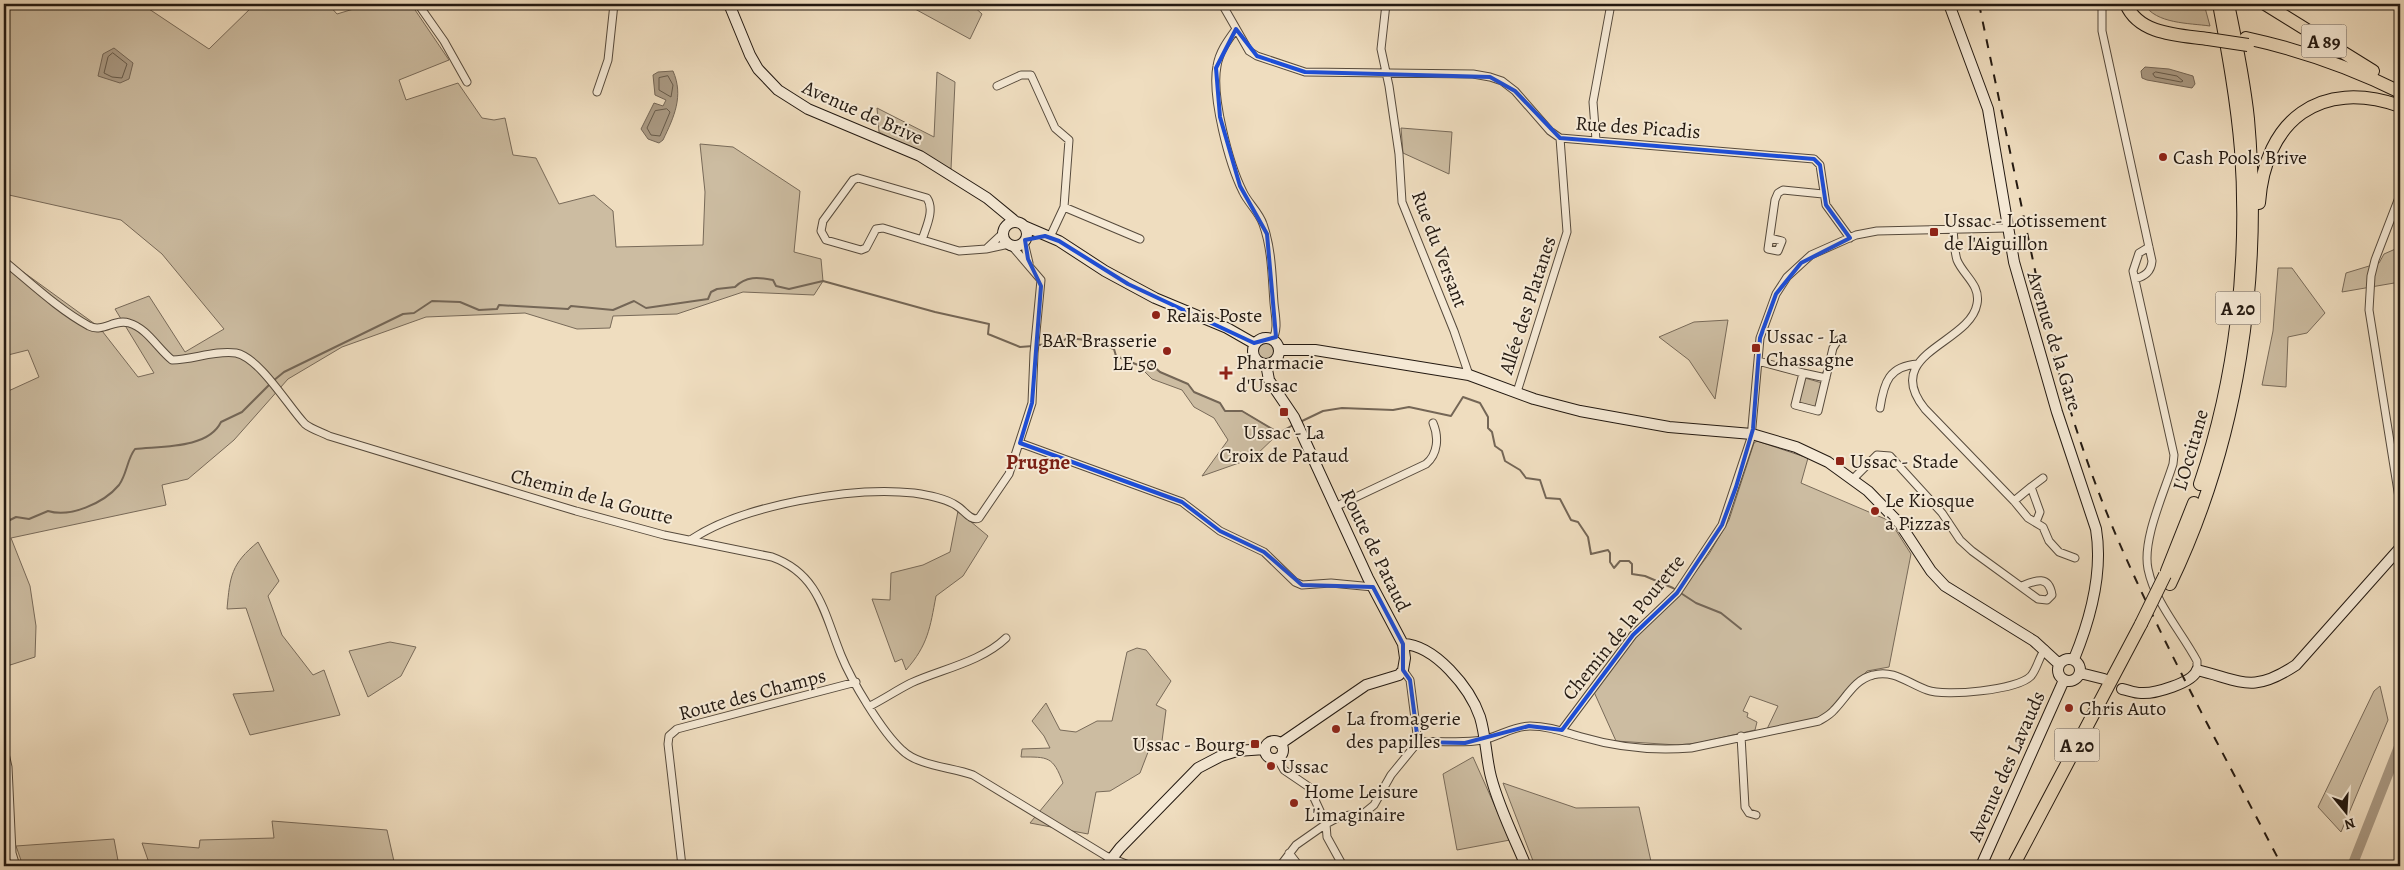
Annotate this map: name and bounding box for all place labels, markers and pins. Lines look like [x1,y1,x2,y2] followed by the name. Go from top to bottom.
[2173,144,2307,171] place label: Cash Pools Brive
[2157,151,2169,163] marker: Cash Pools Brive
[1944,207,2107,257] place label: Ussac - Lotissement de l'Aiguillon
[1928,226,1940,238] marker: Ussac - Lotissement de l'Aiguillon
[1166,302,1262,329] place label: Relais Poste
[1150,309,1162,321] marker: Relais Poste
[1766,323,1854,373] place label: Ussac - La Chassagne
[1041,327,1157,377] place label: BAR Brasserie LE 50
[1750,342,1762,354] marker: Ussac - La Chassagne
[1161,345,1173,357] marker: BAR Brasserie LE 50
[1236,349,1324,399] place label: Pharmacie d'Ussac
[1220,367,1232,379] marker: Pharmacie d'Ussac
[1278,406,1290,418] marker: Ussac - La Croix de Pataud
[1219,419,1349,469] place label: Ussac - La Croix de Pataud
[1850,448,1958,475] place label: Ussac - Stade
[1834,455,1846,467] marker: Ussac - Stade
[1885,487,1974,537] place label: Le Kiosque à Pizzas
[1869,505,1881,517] marker: Le Kiosque à Pizzas
[2079,695,2166,722] place label: Chris Auto
[2063,702,2075,714] marker: Chris Auto
[1346,705,1461,755] place label: La fromagerie des papilles
[1330,723,1342,735] marker: La fromagerie des papilles
[1133,731,1245,758] place label: Ussac - Bourg
[1249,738,1261,750] marker: Ussac - Bourg
[1281,753,1329,780] place label: Ussac
[1265,760,1277,772] marker: Ussac
[1304,778,1418,828] place label: Home Leisure L'imaginaire
[1288,797,1300,809] marker: Home Leisure L'imaginaire

